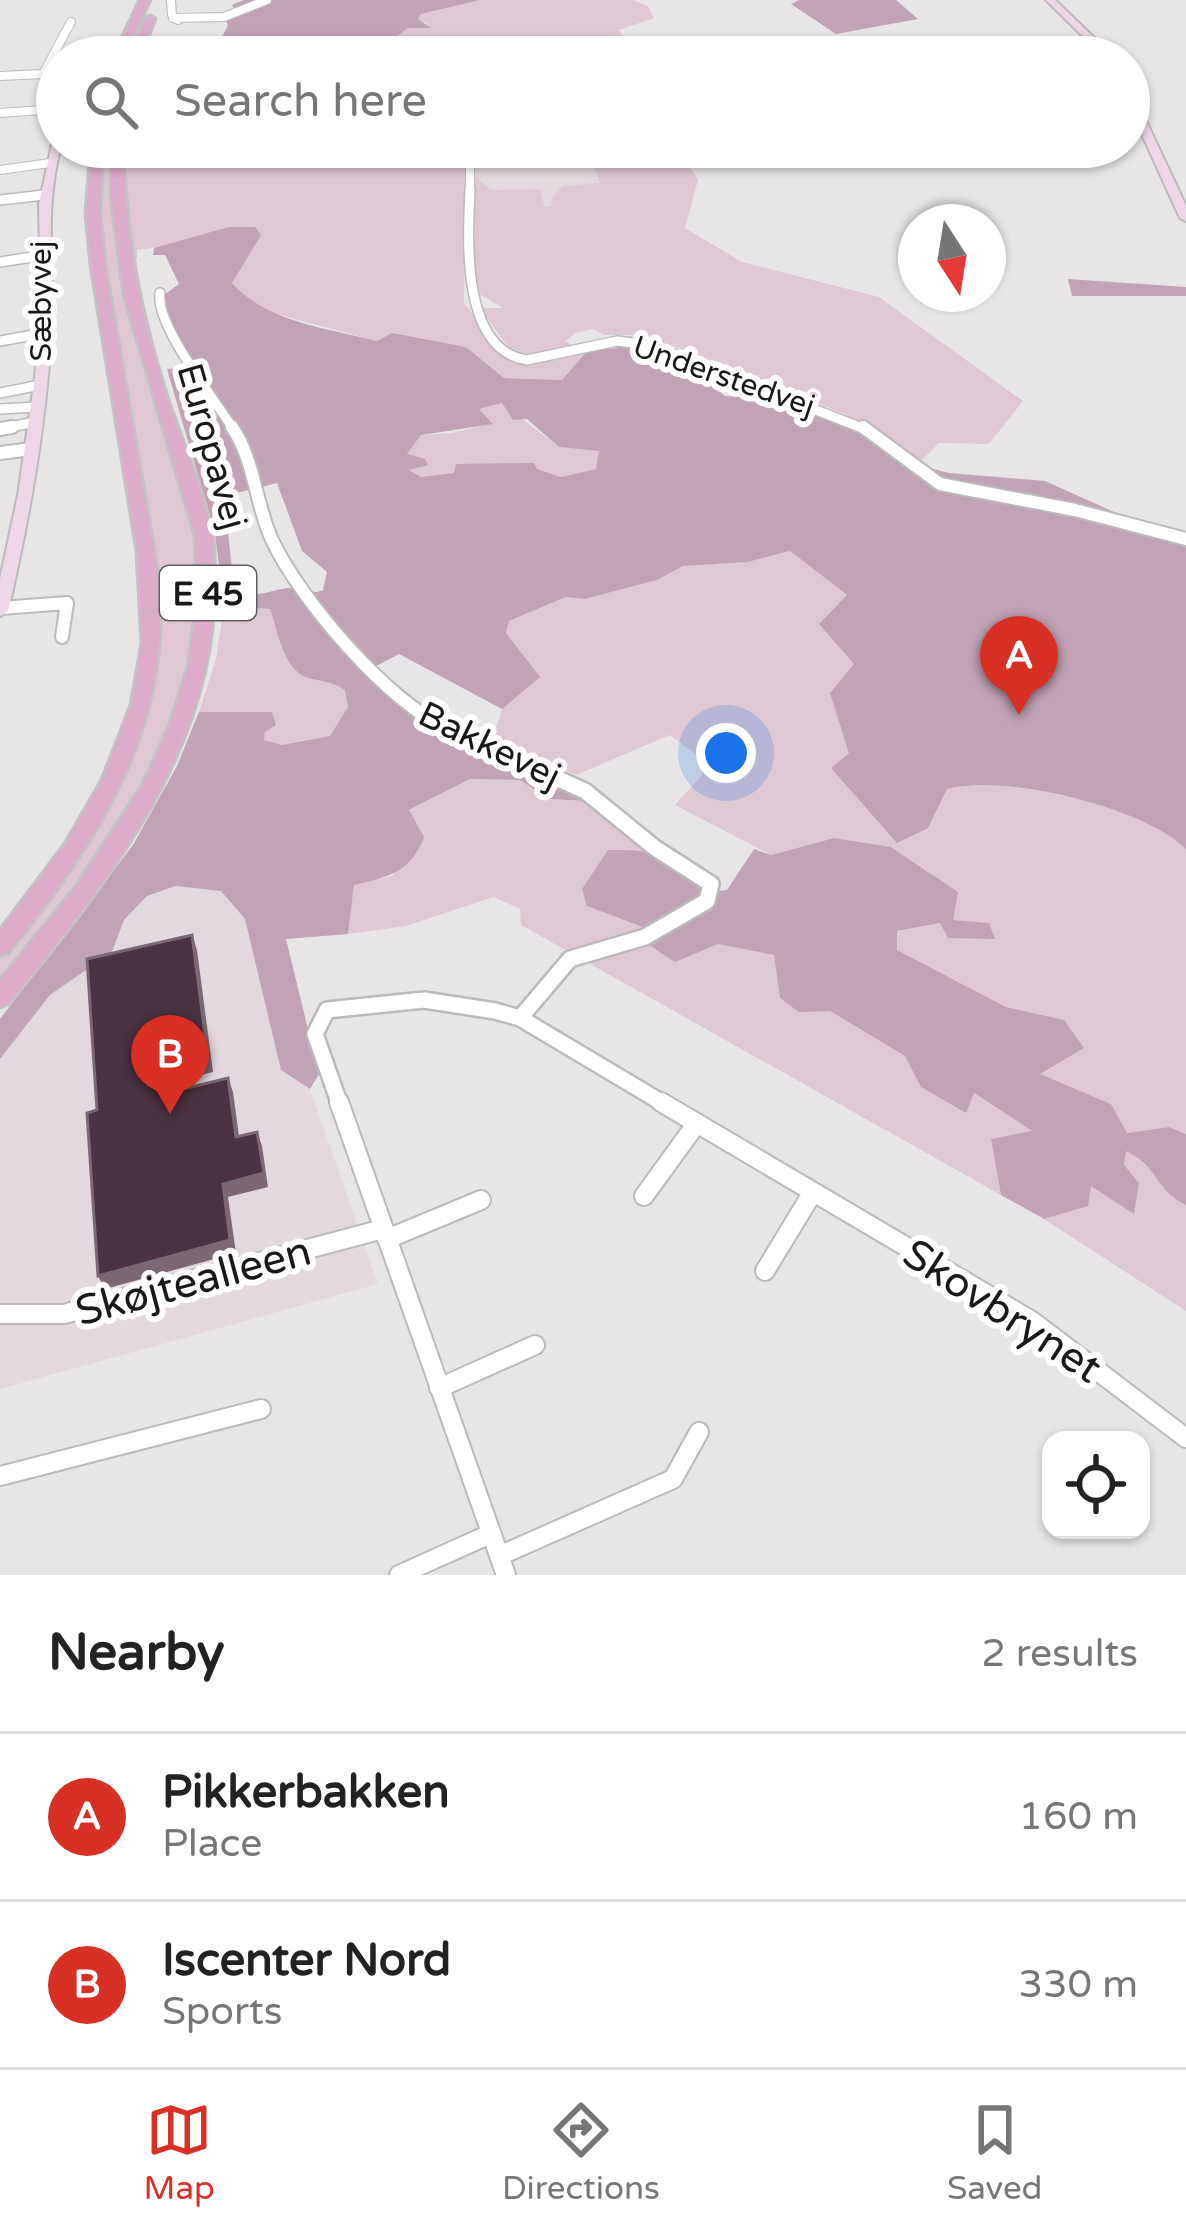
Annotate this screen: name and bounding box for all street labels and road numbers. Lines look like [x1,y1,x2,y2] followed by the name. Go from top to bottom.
[23,241,60,361] street label: Sæbyvej
[628,328,819,425] street label: Understedvej
[167,359,256,534] street label: Europavej
[160,566,256,620] road number: E 45
[411,693,567,798] street label: Bakkevej
[70,1226,317,1337] street label: Skøjtealleen
[893,1228,1111,1394] street label: Skovbrynet

